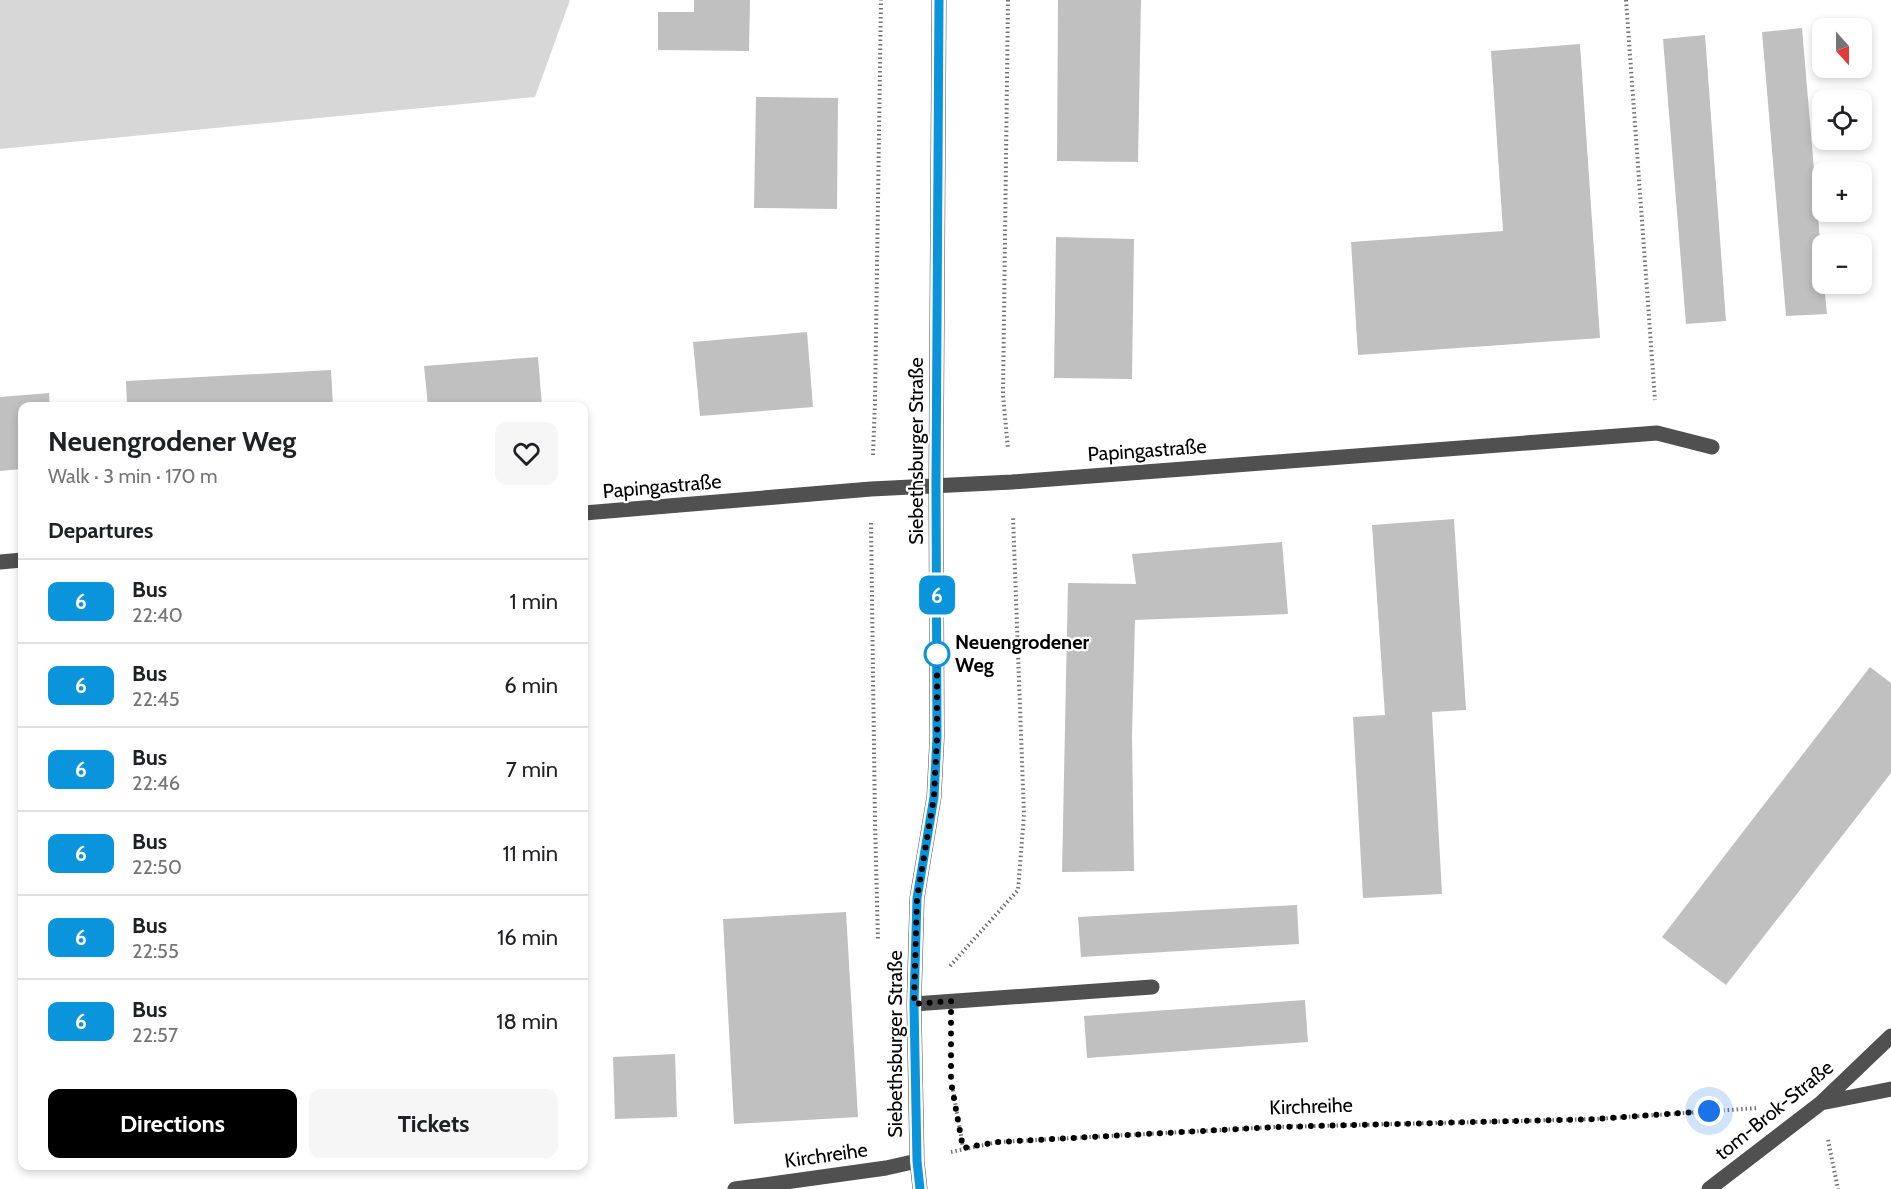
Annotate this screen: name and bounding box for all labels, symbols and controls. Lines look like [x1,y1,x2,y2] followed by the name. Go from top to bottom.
[1812,18,1872,78] north arrow
[1812,18,1872,294] map controls
[1812,90,1872,150] button: locate
[1812,162,1872,222] button: +
[1812,234,1872,294] button: −
[904,357,928,545] street label: Siebethsburger Straße
[495,422,558,485] button: heart
[48,424,296,458] text: Neuengrodener Weg
[1087,434,1207,466] street label: Papingastraße
[48,464,218,488] text: Walk · 3 min · 170 m
[601,469,723,503] street label: Papingastraße
[48,517,153,544] text: Departures
[132,576,167,603] text: Bus
[918,576,956,614] line badge: 6
[931,583,943,608] text: 6
[510,588,558,615] text: 1 min
[75,589,87,614] text: 6
[132,603,183,627] text: 22:40
[955,630,1089,677] place label: Neuengrodener Weg
[924,641,950,667] marker: Neuengrodener Weg
[132,660,167,687] text: Bus
[504,672,558,699] text: 6 min
[75,673,87,698] text: 6
[132,687,180,711] text: 22:45
[132,744,167,771] text: Bus
[506,756,558,783] text: 7 min
[75,757,87,782] text: 6
[132,771,180,795] text: 22:46
[132,828,167,855] text: Bus
[502,840,558,867] text: 11 min
[75,841,87,866] text: 6
[132,855,182,879] text: 22:50
[132,912,167,939] text: Bus
[497,924,558,951] text: 16 min
[75,925,87,950] text: 6
[132,939,179,963] text: 22:55
[883,950,907,1138] street label: Siebethsburger Straße
[132,996,167,1023] text: Bus
[496,1008,558,1035] text: 18 min
[75,1009,87,1034] text: 6
[132,1023,178,1047] text: 22:57
[1710,1055,1838,1165] street label: tom-Brok-Straße
[48,1089,297,1158] button: Directions
[309,1089,558,1158] button: Tickets
[1269,1093,1353,1119] street label: Kirchreihe
[1694,1096,1724,1126] your location
[783,1137,869,1173] street label: Kirchreihe

